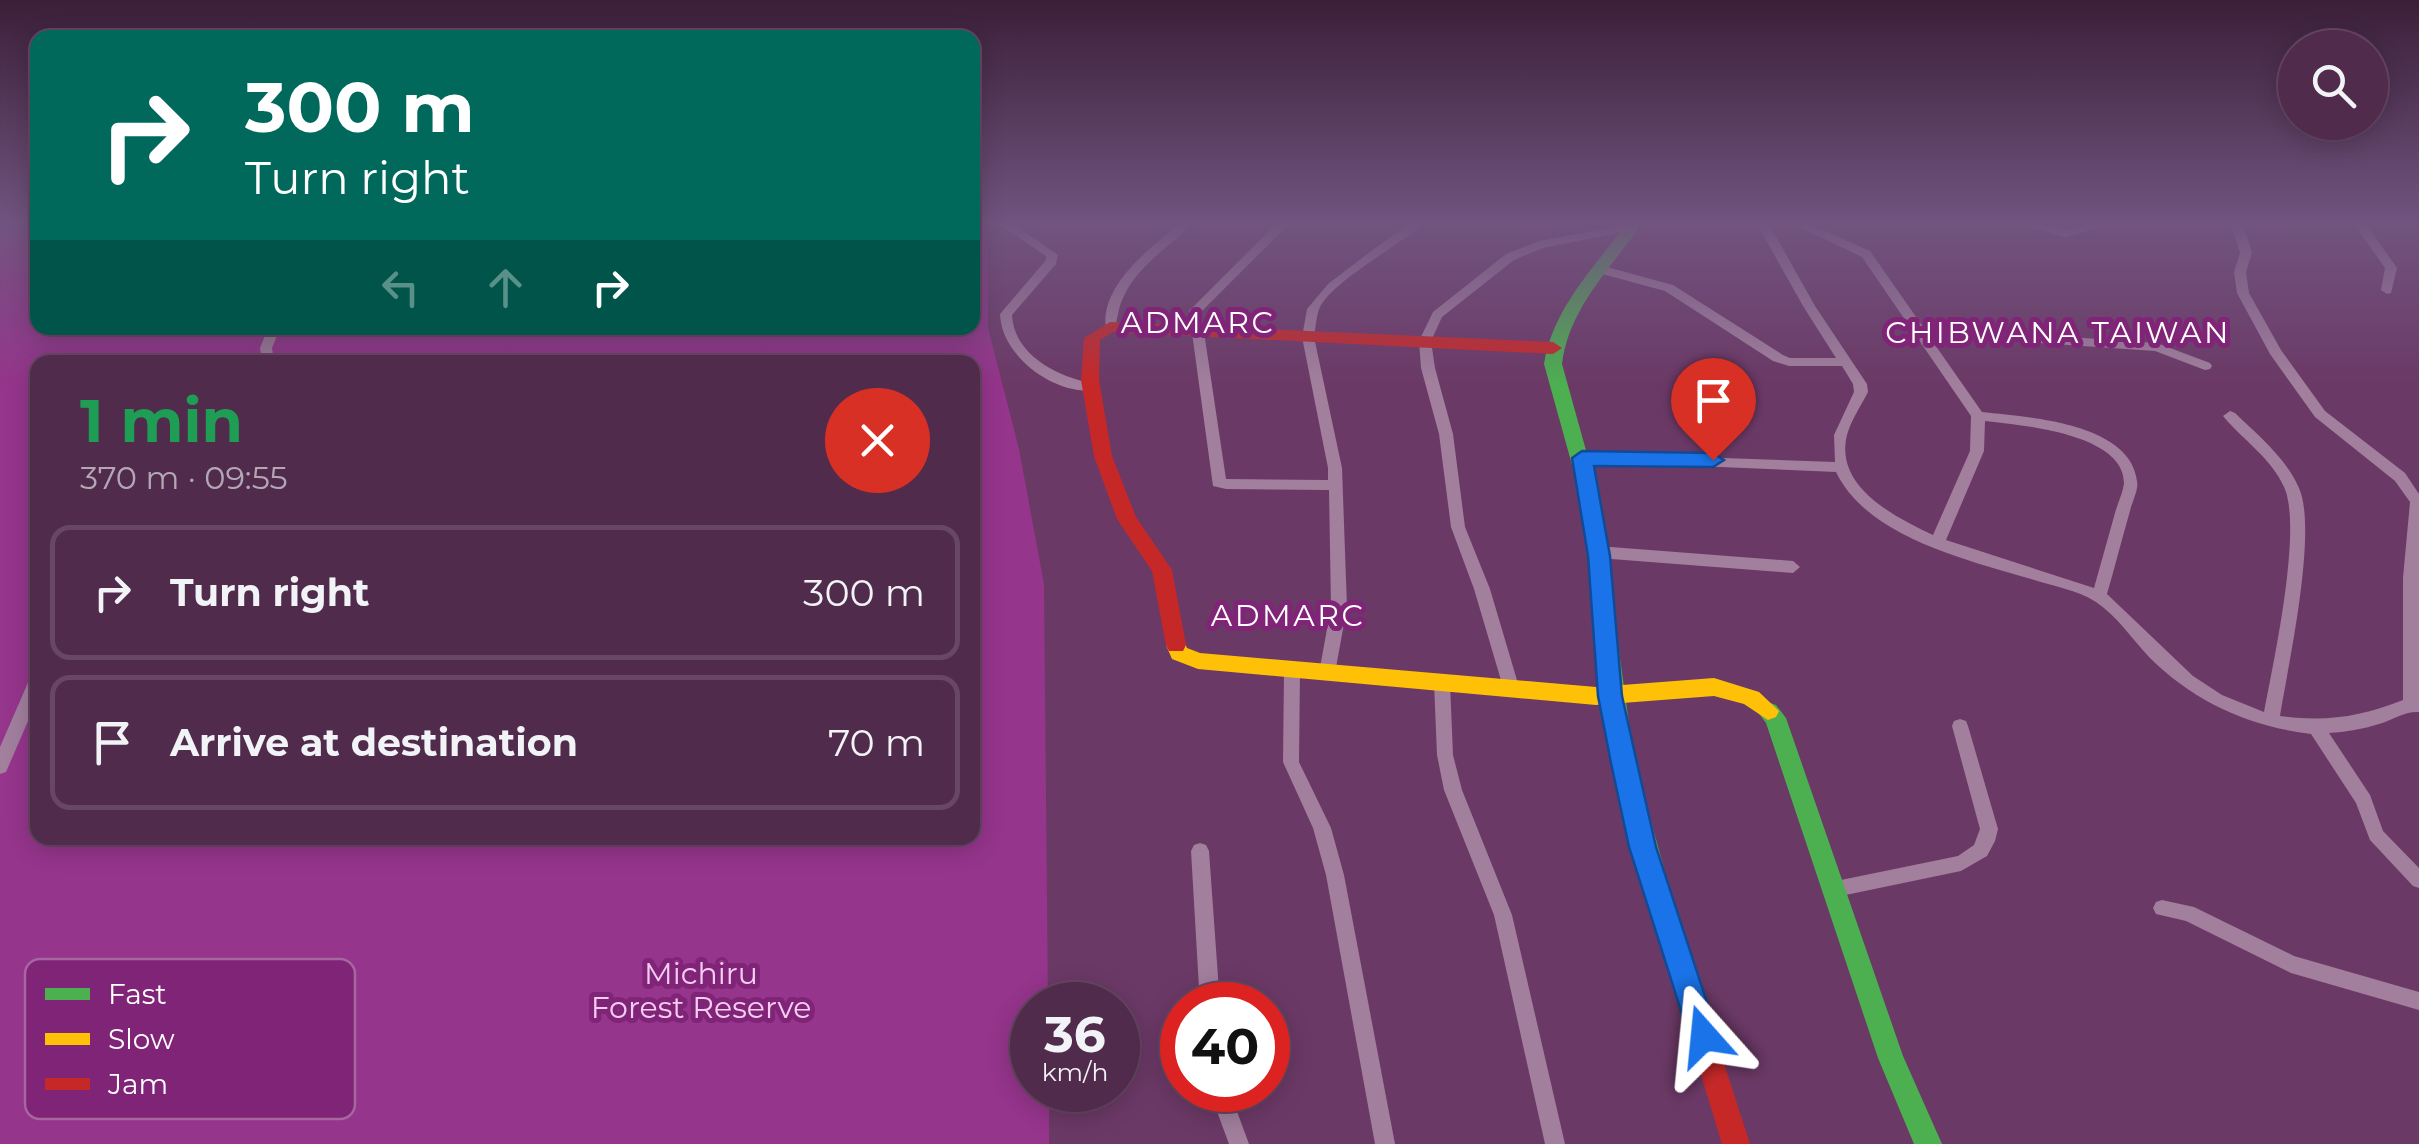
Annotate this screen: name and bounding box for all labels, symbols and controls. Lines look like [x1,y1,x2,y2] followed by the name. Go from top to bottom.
[2278,30,2388,140] map controls
[2278,30,2388,140] button: search
[245,64,475,150] text: 300 m
[80,70,210,200] icon: right
[245,150,470,205] text: Turn right
[373,260,428,315] icon: left
[478,260,533,315] icon: ahead
[583,260,638,315] icon: right
[1121,304,1275,341] district label: ADMARC
[1885,314,2231,351] district label: CHIBWANA TAIWAN
[1671,358,1756,461] pin
[1686,373,1741,428] icon: arrive
[80,384,243,457] text: 1 min
[825,388,930,493] button: close
[80,458,288,497] text: 370 m · 09:55
[85,565,140,620] icon: right
[170,569,369,616] text: Turn right
[803,569,925,616] text: 300 m
[1211,597,1365,634] district label: ADMARC
[85,715,140,770] icon: arrive
[170,719,578,766] text: Arrive at destination
[828,719,925,766] text: 70 m
[591,955,811,1026] park label: Michiru Forest Reserve
[25,959,355,1119] legend
[108,977,167,1011] text: Fast
[1160,982,1290,1112] speed limit sign: 40
[1652,984,1756,1088] position arrow
[1044,1004,1106,1065] text: 36
[108,1022,175,1056] text: Slow
[1042,1057,1108,1087] text: km/h
[107,1067,168,1101] text: Jam

